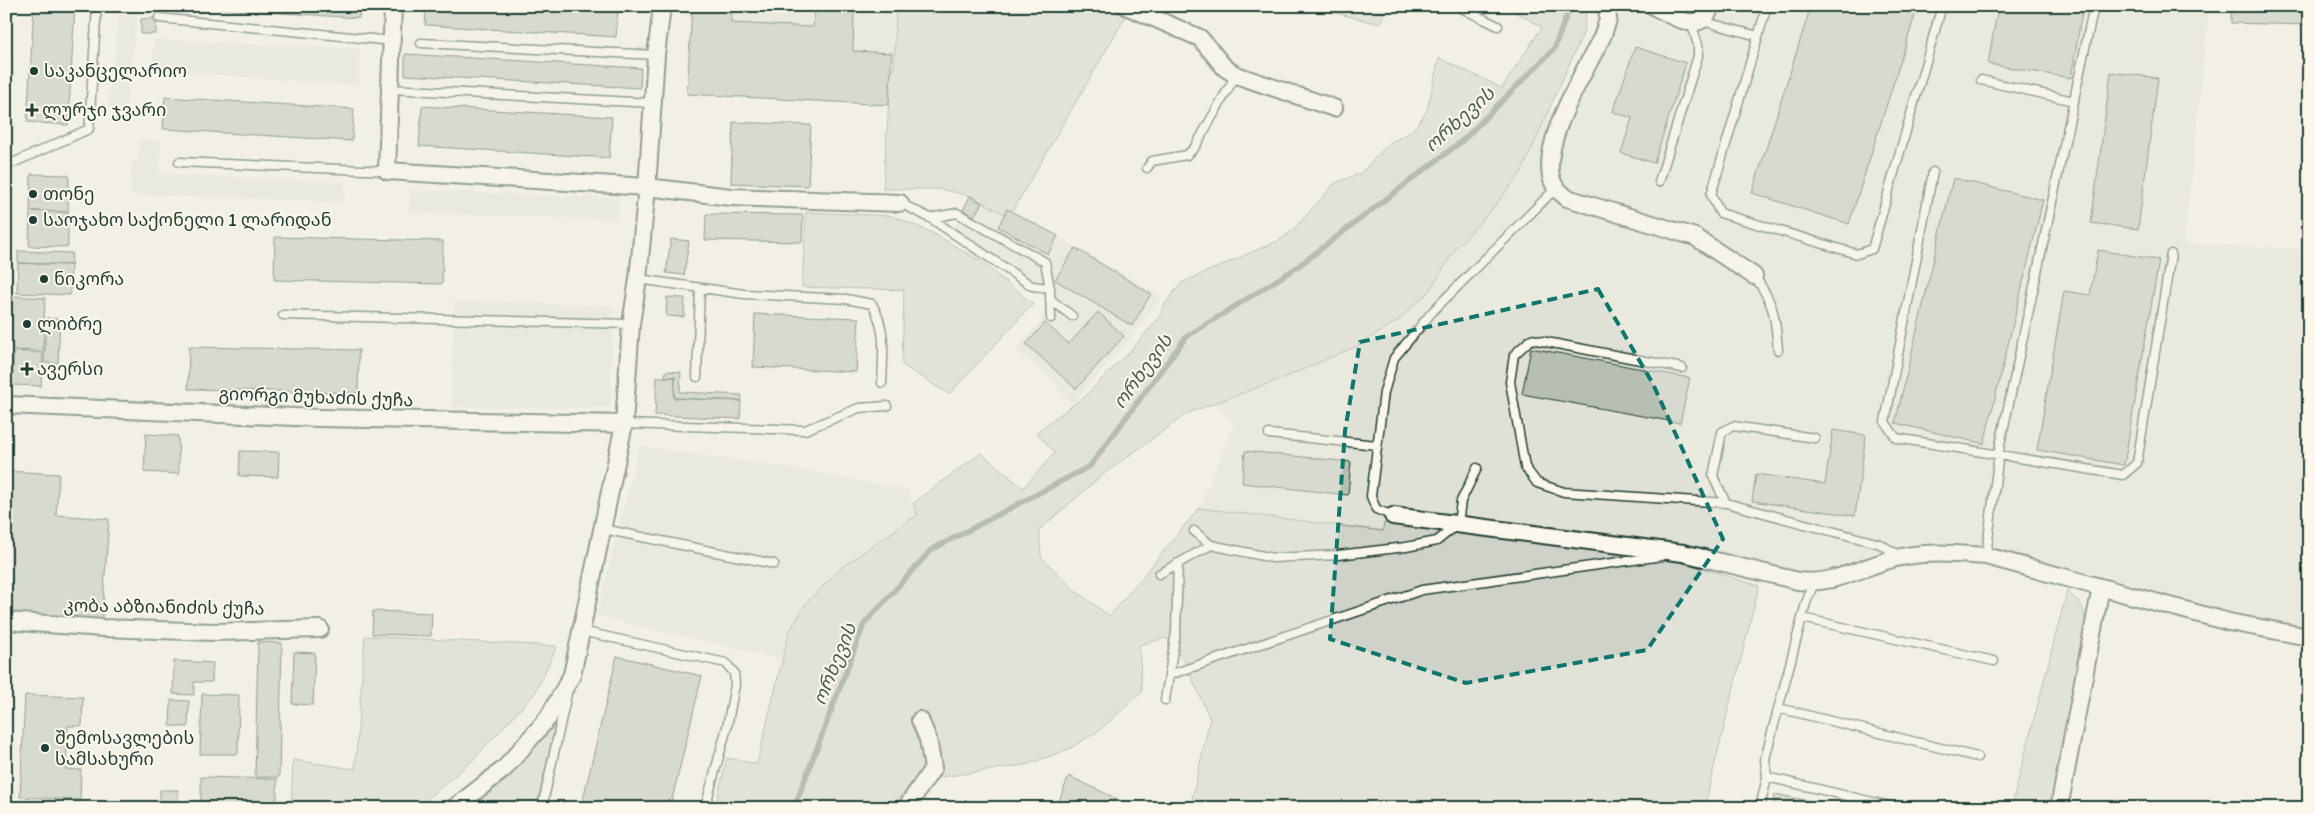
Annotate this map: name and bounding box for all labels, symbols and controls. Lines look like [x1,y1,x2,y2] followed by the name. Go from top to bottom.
[44,60,187,82] place label: საკანცელარიო
[28,65,40,77] marker: საკანცელარიო
[1420,82,1499,157] water label: ორხევის
[42,99,166,121] place label: ლურჯი ჯვარი
[26,104,38,116] marker: ლურჯი ჯვარი
[43,183,95,205] place label: თონე
[27,188,39,200] marker: თონე
[43,209,332,231] place label: საოჯახო საქონელი 1 ლარიდან
[27,214,39,226] marker: საოჯახო საქონელი 1 ლარიდან
[54,268,124,290] place label: ნიკორა
[38,273,50,285] marker: ნიკორა
[37,313,103,335] place label: ლიბრე
[21,318,33,330] marker: ლიბრე
[1108,329,1177,413] water label: ორხევის
[37,358,103,380] place label: ავერსი
[21,363,33,375] marker: ავერსი
[218,383,414,411] street label: გიორგი მუხაძის ქუჩა
[63,594,265,620] street label: კობა აბზიანიძის ქუჩა
[808,619,861,708] water label: ორხევის
[55,727,194,770] place label: შემოსავლების სამსახური
[39,742,51,754] marker: შემოსავლების სამსახური

